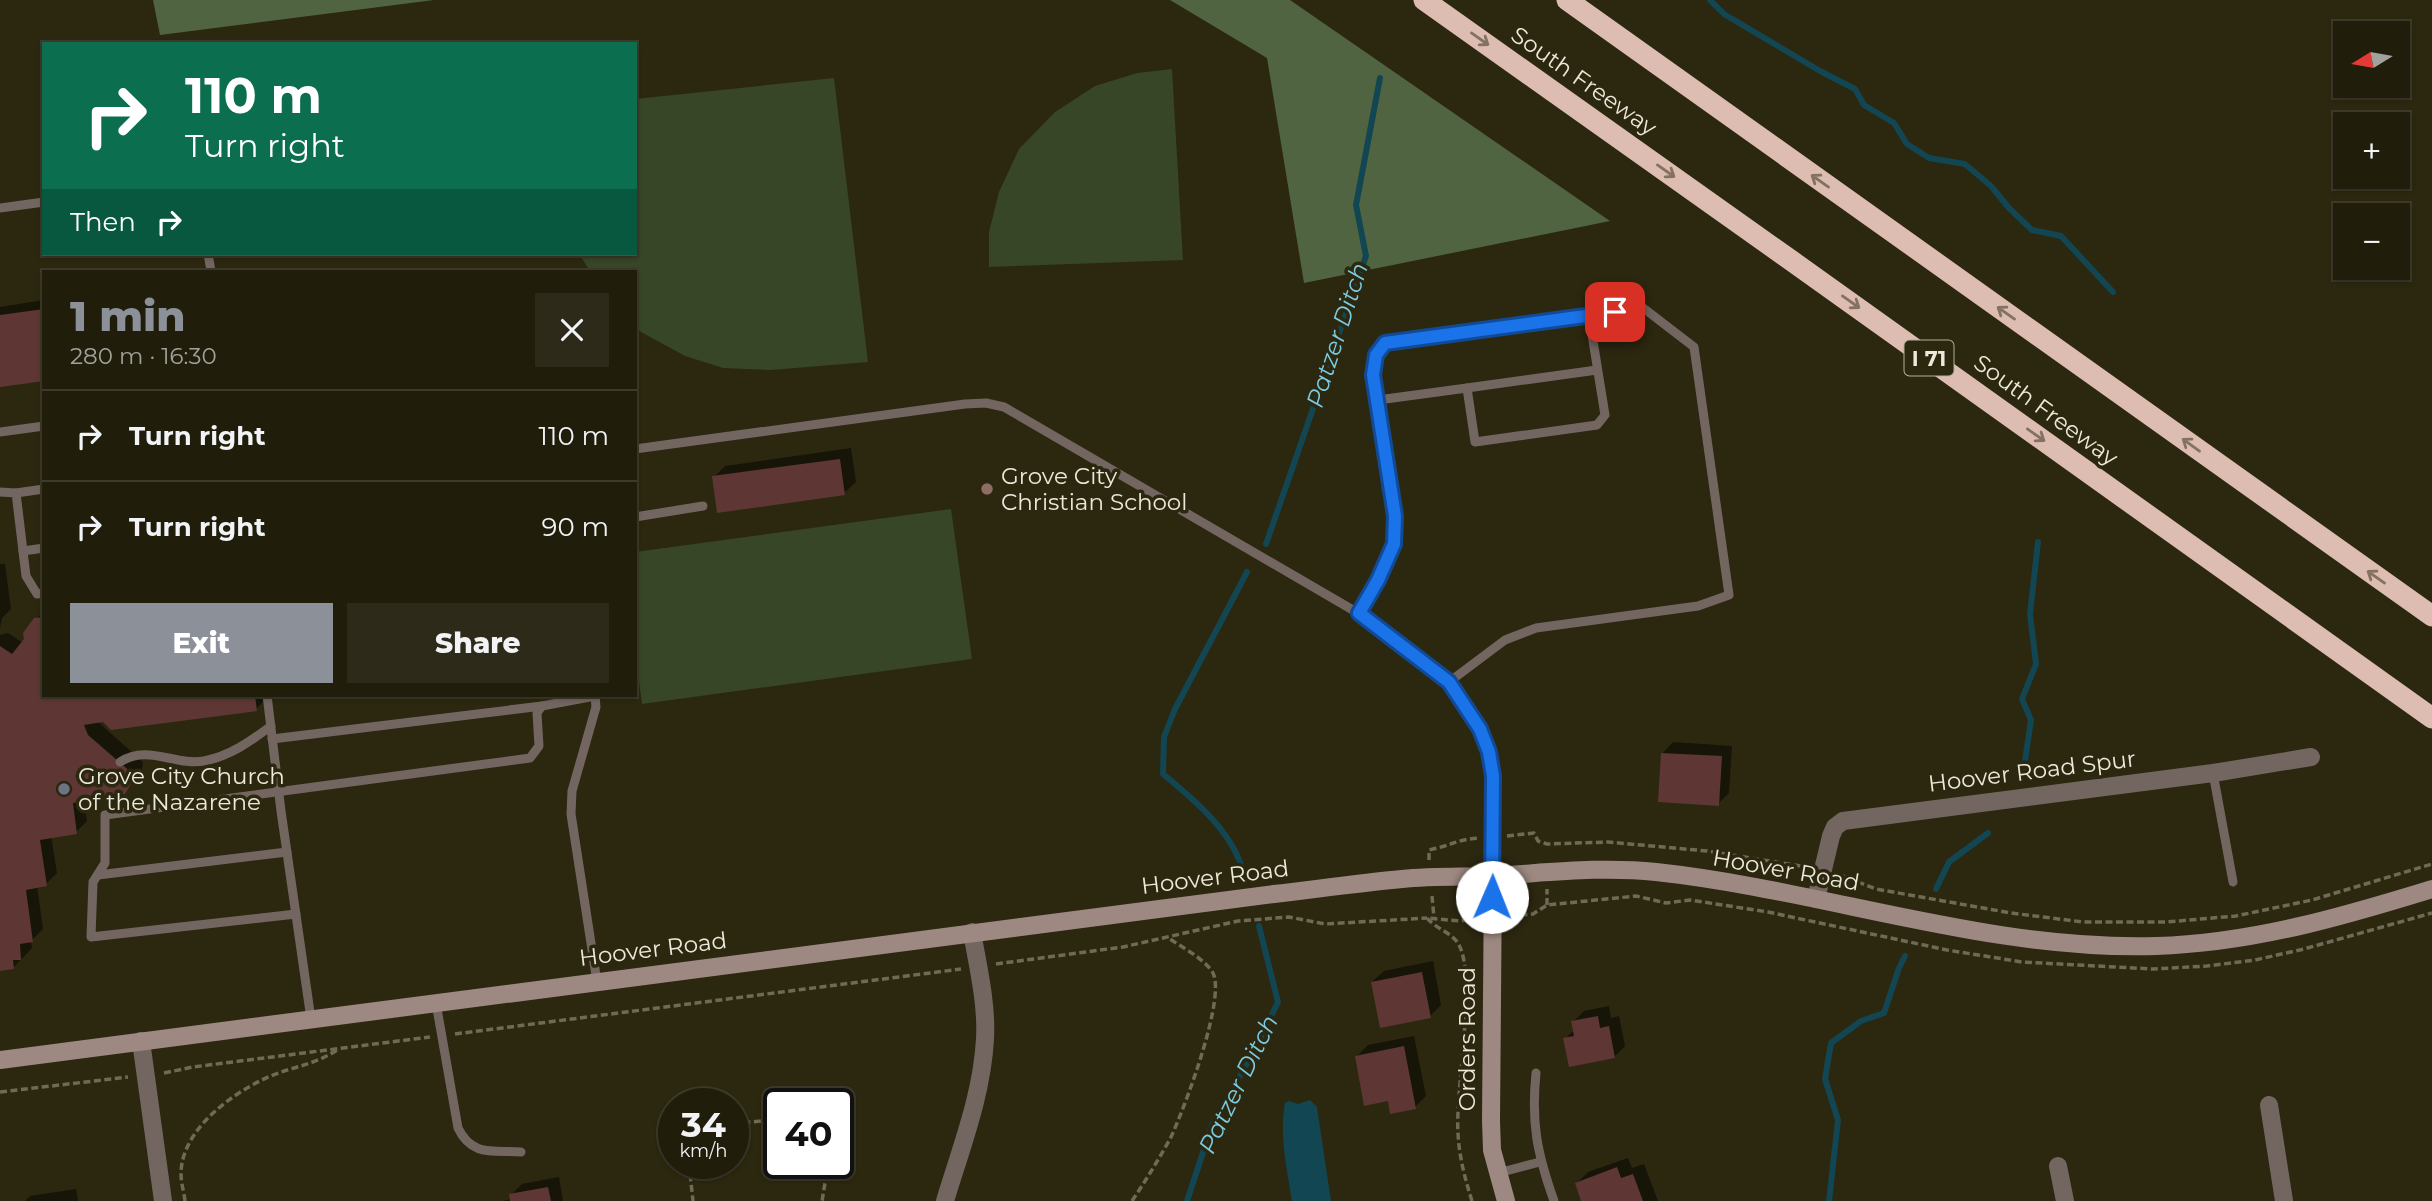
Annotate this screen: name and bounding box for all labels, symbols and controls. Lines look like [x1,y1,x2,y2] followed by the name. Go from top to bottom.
[1506,20,1663,142] street label: South Freeway
[2333,21,2410,98] north arrow
[2333,21,2410,280] map controls
[1470,32,1489,46] one-way arrow
[185,66,322,125] text: 110 m
[70,70,161,161] icon: right
[2333,112,2410,189] button: +
[185,126,345,165] text: Turn right
[1656,163,1675,178] one-way arrow
[1811,173,1830,188] one-way arrow
[150,203,188,241] icon: right
[2333,203,2410,280] button: −
[70,206,136,238] text: Then
[1300,259,1374,411] water label: Patzer Ditch
[1585,282,1645,342] pin
[70,290,186,342] text: 1 min
[535,293,609,367] button: close
[1596,293,1634,331] icon: arrive
[1841,295,1860,309] one-way arrow
[1997,306,2016,320] one-way arrow
[1904,340,1954,376] road number: I 71
[70,342,217,370] text: 280 m · 16:30
[1969,348,2124,472] street label: South Freeway
[70,417,108,455] icon: right
[129,420,265,452] text: Turn right
[539,420,609,452] text: 110 m
[2026,428,2045,442] one-way arrow
[2182,438,2201,452] one-way arrow
[1001,462,1187,516] place label: Grove City Christian School
[979,481,995,497] marker: Grove City Christian School
[70,508,108,546] icon: right
[129,511,265,543] text: Turn right
[542,511,609,543] text: 90 m
[2367,570,2386,584] one-way arrow
[70,603,333,683] button: Exit
[347,603,609,683] button: Share
[1927,744,2137,798] street label: Hoover Road Spur
[78,762,285,816] place label: Grove City Church of the Nazarene
[56,781,72,797] marker: Grove City Church of the Nazarene
[1710,843,1862,897] street label: Hoover Road
[1140,854,1290,900] street label: Hoover Road
[1455,860,1529,934] position arrow
[578,926,728,972] street label: Hoover Road
[1453,967,1481,1111] street label: Orders Road
[1192,1010,1284,1158] water label: Patzer Ditch
[763,1088,854,1179] speed limit sign: 40
[681,1103,726,1146] text: 34
[679,1140,728,1162] text: km/h

